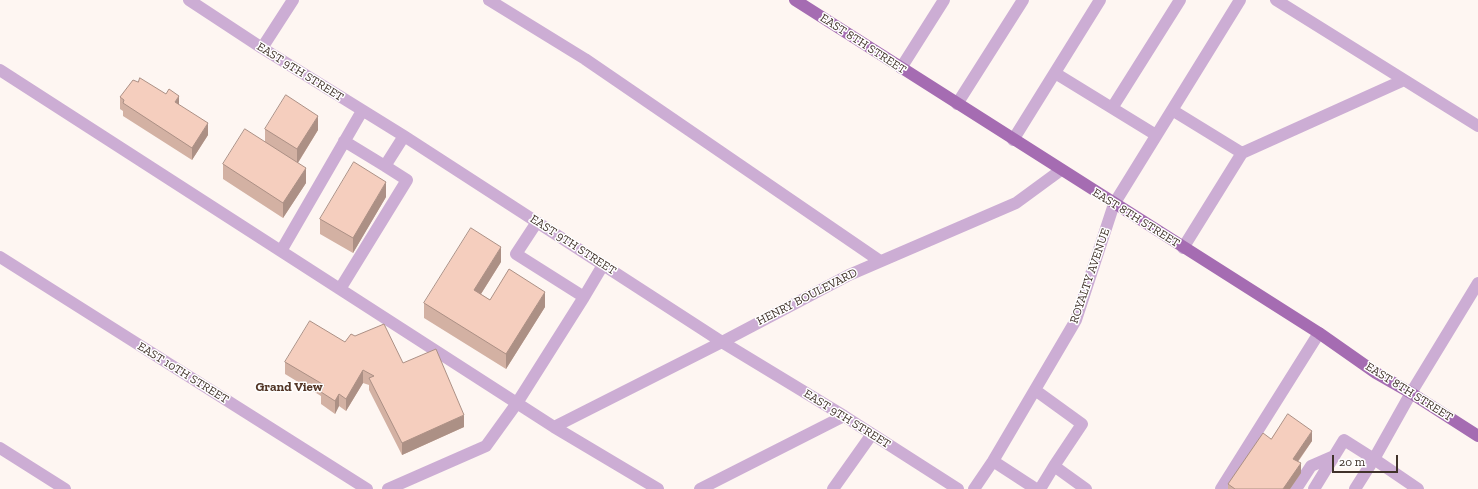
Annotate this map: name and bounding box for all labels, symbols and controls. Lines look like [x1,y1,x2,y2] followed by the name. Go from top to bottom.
[817,11,909,77] street label: EAST 8TH STREET
[254,39,346,105] street label: EAST 9TH STREET
[1090,185,1182,251] street label: EAST 8TH STREET
[527,212,619,278] street label: EAST 9TH STREET
[1067,227,1113,325] street label: ROYALTY AVENUE
[754,265,860,329] street label: HENRY BOULEVARD
[135,339,231,407] street label: EAST 10TH STREET
[1363,359,1455,425] street label: EAST 8TH STREET
[255,379,323,395] district label: Grand View
[801,386,893,452] street label: EAST 9TH STREET
[1334,447,1400,473] scale bar
[1339,455,1365,469] text: 20 m

